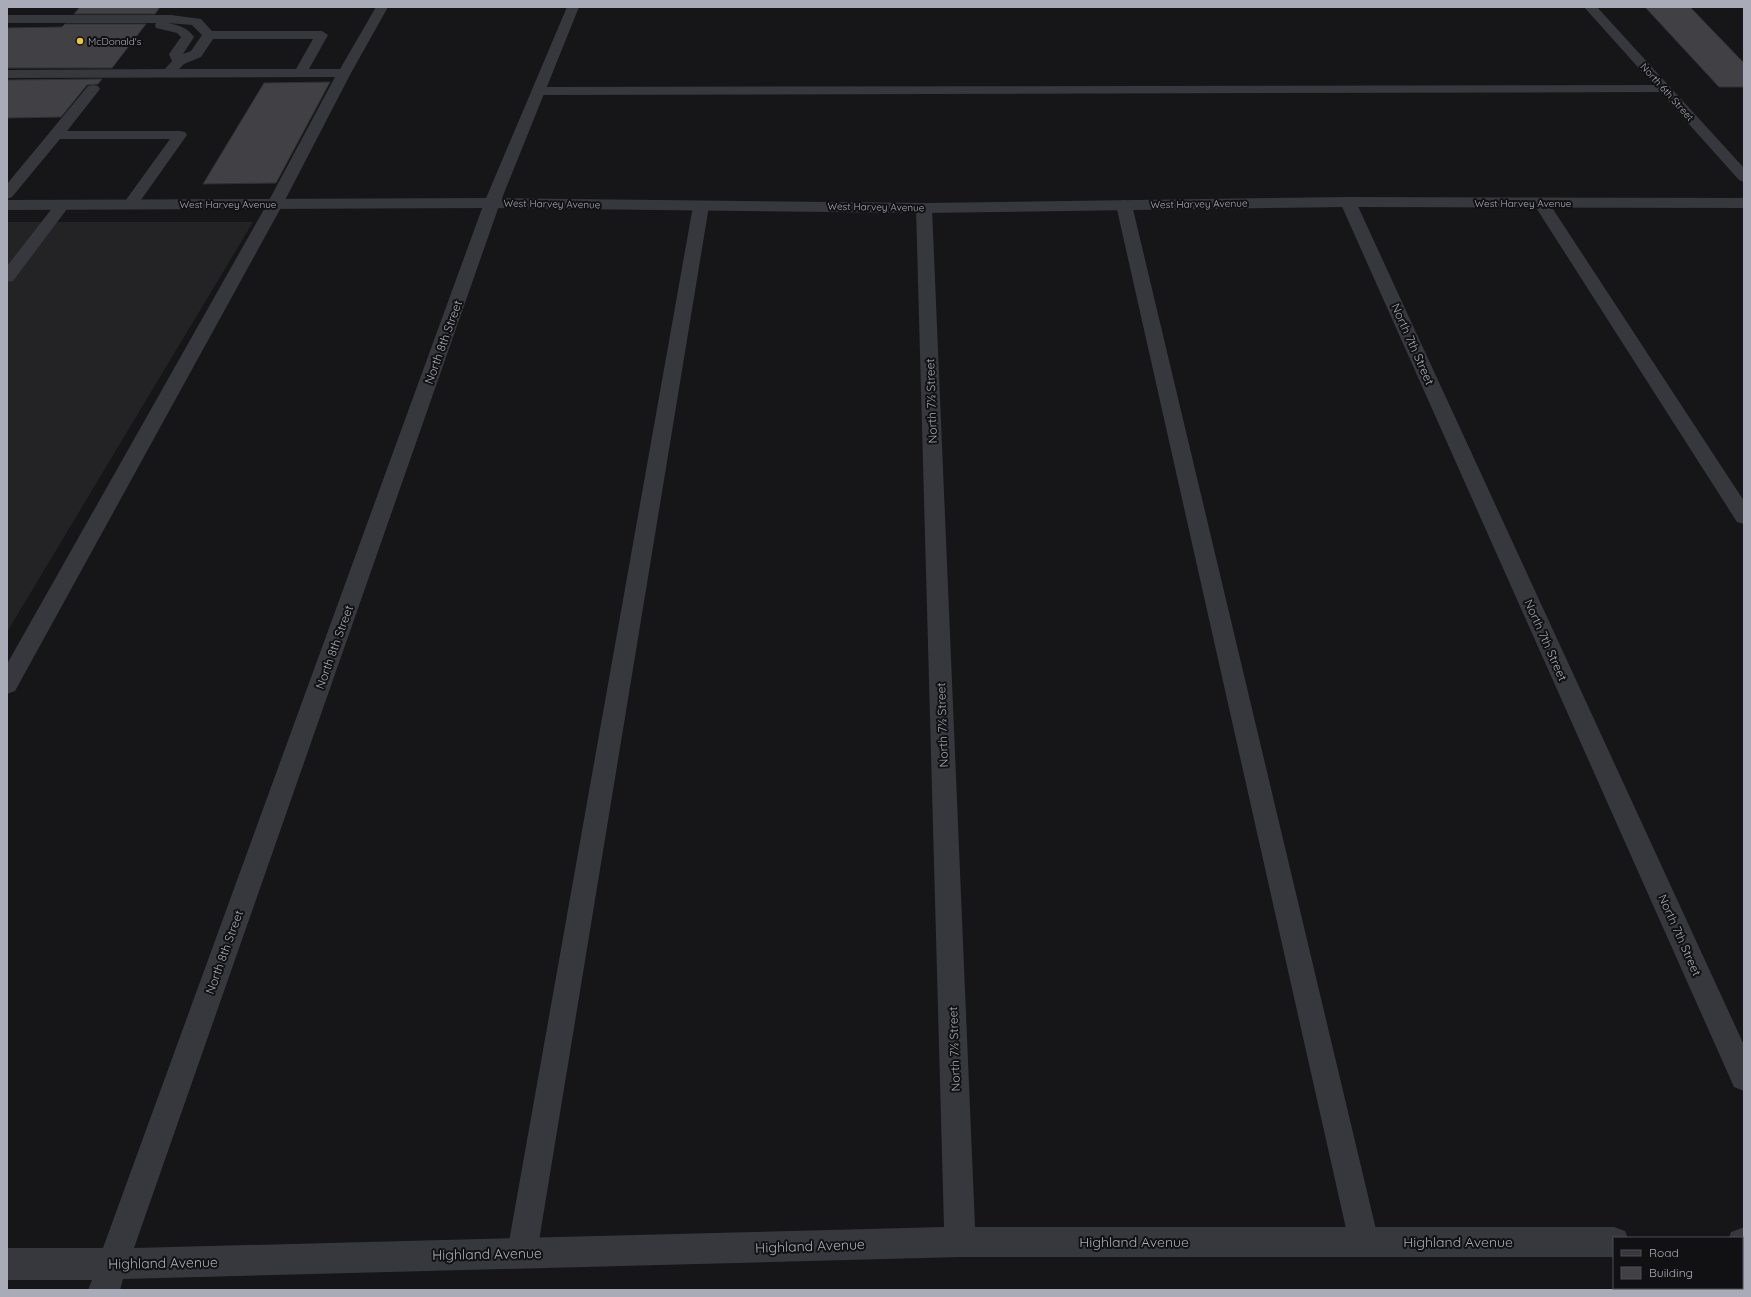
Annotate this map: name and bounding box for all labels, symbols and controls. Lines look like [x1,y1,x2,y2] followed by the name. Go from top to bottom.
[88,35,142,48] place label: McDonald's
[75,36,85,46] marker: McDonald's
[1638,60,1697,124] street label: North 6th Street
[503,197,601,211] street label: West Harvey Avenue
[1150,197,1248,211] street label: West Harvey Avenue
[1474,197,1572,210] street label: West Harvey Avenue
[179,198,277,211] street label: West Harvey Avenue
[827,200,925,214] street label: West Harvey Avenue
[421,298,465,386] street label: North 8th Street
[1388,301,1438,387] street label: North 7th Street
[922,358,940,444] street label: North 7½ Street
[1521,597,1571,683] street label: North 7th Street
[312,603,356,691] street label: North 8th Street
[933,682,951,768] street label: North 7½ Street
[1655,892,1705,978] street label: North 7th Street
[202,908,246,996] street label: North 8th Street
[945,1006,963,1092] street label: North 7½ Street
[1079,1233,1189,1251] street label: Highland Avenue
[1403,1233,1513,1251] street label: Highland Avenue
[755,1235,865,1257] street label: Highland Avenue
[1613,1237,1743,1289] legend
[432,1244,542,1264] street label: Highland Avenue
[1649,1245,1679,1260] text: Road
[108,1253,218,1273] street label: Highland Avenue
[1649,1265,1693,1280] text: Building

